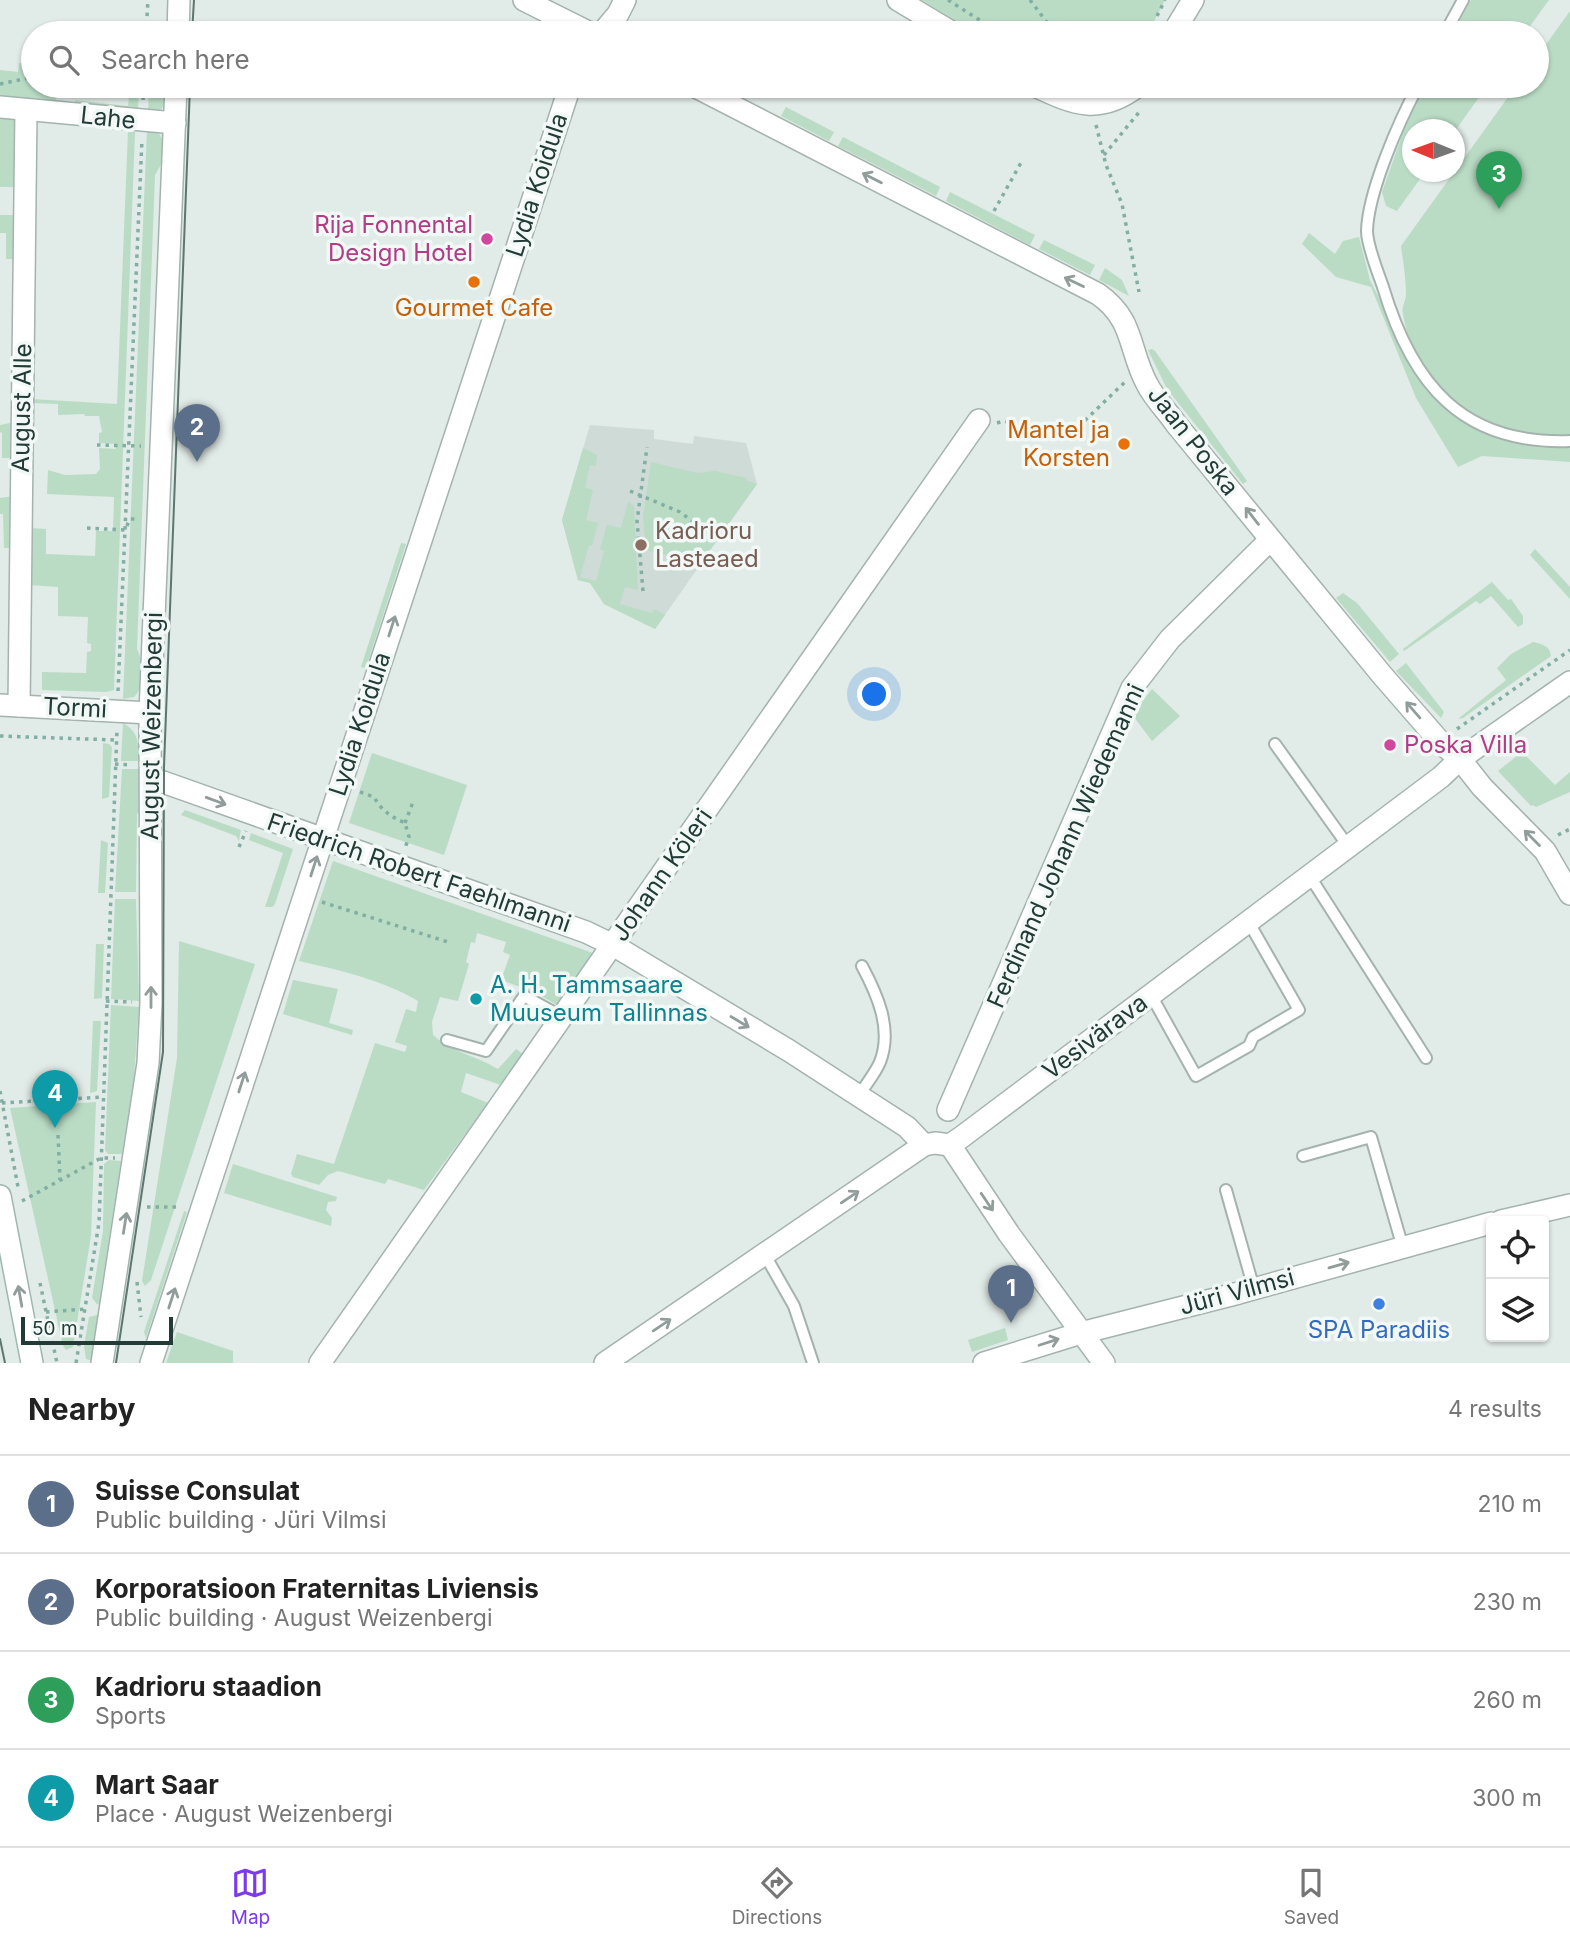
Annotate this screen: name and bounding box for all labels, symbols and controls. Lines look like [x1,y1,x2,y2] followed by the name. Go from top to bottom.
[21,21,1549,98] search box
[45,41,83,79] icon: search
[101,44,250,75] text: Search here
[79,100,137,135] street label: Lahe
[500,109,573,260] street label: Lydia Koidula
[1402,119,1465,182] north arrow
[1476,151,1522,209] pin: 3
[862,171,883,184] one-way arrow
[314,210,473,267] place label: Rija Fonnental Design Hotel
[479,231,495,247] marker: Rija Fonnental Design Hotel
[466,274,482,290] marker: Gourmet Cafe
[1064,274,1085,288] one-way arrow
[395,293,553,322] place label: Gourmet Cafe
[6,343,37,473] street label: August Alle
[1142,380,1245,501] street label: Jaan Poska
[174,404,220,462] pin: 2
[1007,415,1110,472] place label: Mantel ja Korsten
[1116,436,1132,452] marker: Mantel ja Korsten
[1245,507,1260,526] one-way arrow
[655,516,759,573] place label: Kadrioru Lasteaed
[633,537,649,553] marker: Kadrioru Lasteaed
[135,612,168,840] street label: August Weizenbergi
[386,615,399,637] one-way arrow
[323,648,396,799] street label: Lydia Koidula
[857,677,891,711] your location
[981,679,1150,1012] street label: Ferdinand Johann Wiedemanni
[42,691,108,724] street label: Tormi
[1405,701,1421,719] one-way arrow
[1404,730,1527,759] place label: Poska Villa
[1382,737,1398,753] marker: Poska Villa
[205,796,227,808] one-way arrow
[605,803,718,947] street label: Johann Köleri
[264,807,575,938] street label: Friedrich Robert Faehlmanni
[1524,830,1541,847] one-way arrow
[308,855,321,877] one-way arrow
[490,970,708,1027] place label: A. H. Tammsaare Muuseum Tallinnas
[144,986,158,1009] one-way arrow
[1037,988,1153,1085] street label: Vesivärava
[468,991,484,1007] marker: A. H. Tammsaare Muuseum Tallinnas
[730,1014,749,1029] one-way arrow
[32,1070,78,1128] pin: 4
[237,1071,249,1093] one-way arrow
[840,1190,859,1204] one-way arrow
[980,1192,994,1211] one-way arrow
[119,1212,132,1235] one-way arrow
[1486,1216,1549,1342] map controls
[1486,1216,1549,1279] button: locate
[1328,1258,1350,1271] one-way arrow
[1176,1262,1297,1321] street label: Jüri Vilmsi
[988,1265,1034,1323] pin: 1
[1486,1279,1549,1342] button: layers
[13,1285,26,1308] one-way arrow
[166,1287,179,1309] one-way arrow
[1371,1296,1387,1312] marker: SPA Paradiis
[21,1314,173,1346] scale bar
[1308,1315,1450,1344] place label: SPA Paradiis
[32,1317,78,1340] text: 50 m
[652,1318,671,1332] one-way arrow
[1037,1335,1059,1348] one-way arrow
[28,1391,136,1427] text: Nearby
[1448,1395,1542,1423] text: 4 results
[95,1475,300,1506] text: Suisse Consulat
[46,1490,56,1518] text: 1
[1477,1490,1542,1518] text: 210 m
[95,1506,387,1534] text: Public building · Jüri Vilmsi
[95,1573,539,1604] text: Korporatsioon Fraternitas Liviensis
[44,1588,58,1616] text: 2
[1473,1588,1542,1616] text: 230 m
[95,1604,492,1632] text: Public building · August Weizenbergi
[95,1671,322,1702] text: Kadrioru staadion
[44,1686,58,1714] text: 3
[1473,1686,1542,1714] text: 260 m
[95,1702,166,1730] text: Sports
[95,1769,219,1800] text: Mart Saar
[43,1784,59,1812] text: 4
[1472,1784,1542,1812] text: 300 m
[95,1800,393,1828] text: Place · August Weizenbergi
[231,1864,270,1929] tab: Map
[732,1864,822,1929] tab: Directions
[1284,1864,1339,1929] tab: Saved

